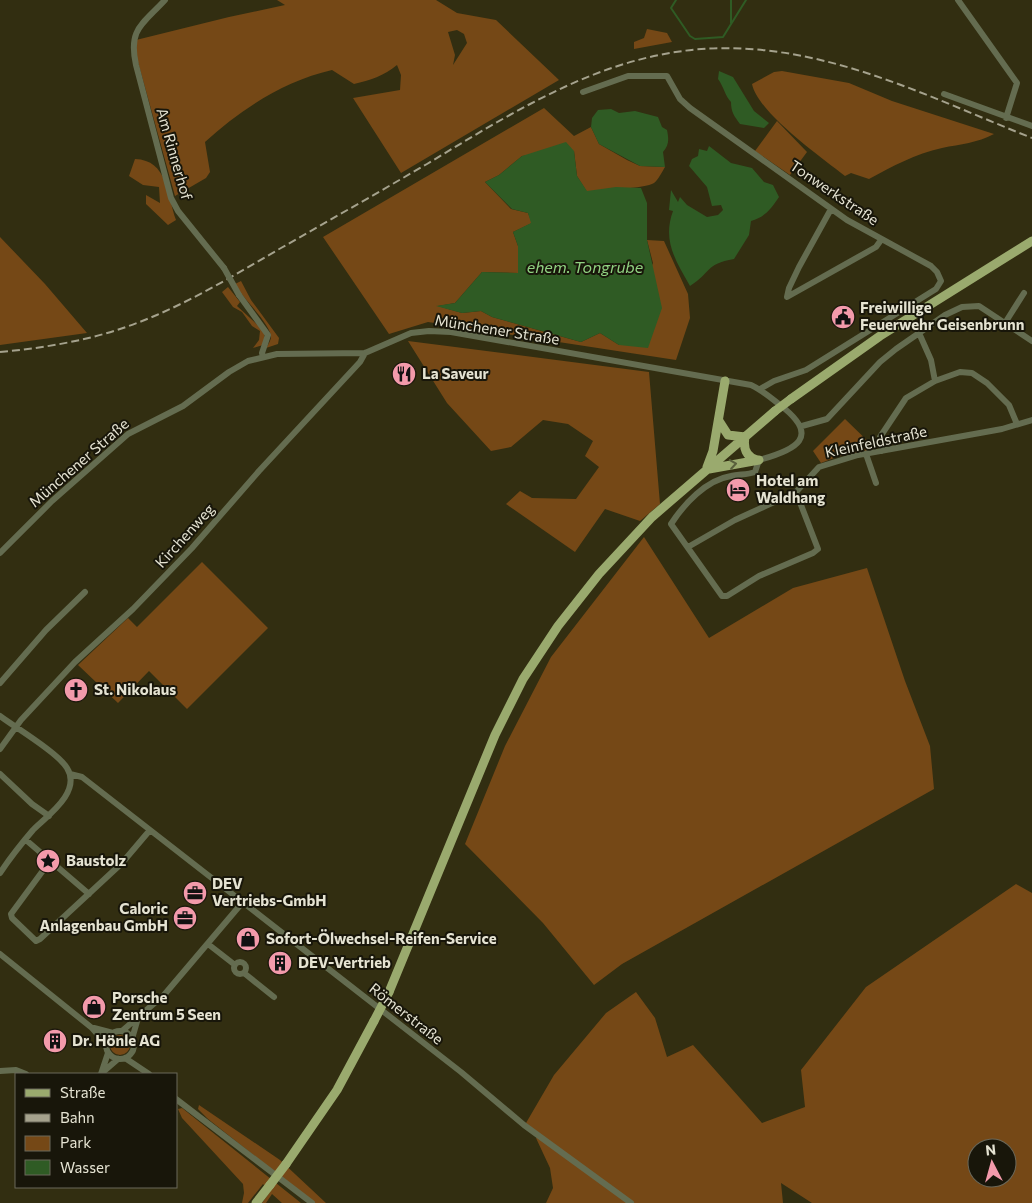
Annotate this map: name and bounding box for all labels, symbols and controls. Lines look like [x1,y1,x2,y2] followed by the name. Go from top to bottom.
[153,106,197,202] street label: Am Rinnerhof
[787,156,882,229] street label: Tonwerkstraße
[527,257,644,276] water label: ehem. Tongrube
[860,298,1024,333] place label: Freiwillige Feuerwehr Geisenbrunn
[830,304,856,330] public building icon: Freiwillige Feuerwehr Geisenbrunn
[433,310,561,348] street label: Münchener Straße
[391,361,417,387] restaurant icon: La Saveur
[422,364,489,382] place label: La Saveur
[25,414,132,510] street label: Münchener Straße
[823,421,929,461] street label: Kleinfeldstraße
[729,459,737,470] one-way arrow
[756,471,825,506] place label: Hotel am Waldhang
[725,477,751,503] hotel icon: Hotel am Waldhang
[151,500,218,571] street label: Kirchenweg
[63,677,89,703] church icon: St. Nikolaus
[94,680,176,698] place label: St. Nikolaus
[35,848,61,874] place icon: Baustolz
[66,851,127,869] place label: Baustolz
[212,874,327,909] place label: DEV Vertriebs-GmbH
[182,880,208,906] office icon: DEV Vertriebs-GmbH
[40,899,168,934] place label: Caloric Anlagenbau GmbH
[172,905,198,931] office icon: Caloric Anlagenbau GmbH
[235,926,261,952] shop icon: Sofort-Ölwechsel-Reifen-Service
[266,929,497,947] place label: Sofort-Ölwechsel-Reifen-Service
[267,950,293,976] building icon: DEV-Vertrieb
[298,953,391,971] place label: DEV-Vertrieb
[366,979,447,1048] street label: Römerstraße
[112,988,221,1023] place label: Porsche Zentrum 5 Seen
[81,994,107,1020] shop icon: Porsche Zentrum 5 Seen
[42,1028,68,1054] building icon: Dr. Hönle AG
[72,1031,160,1049] place label: Dr. Hönle AG
[15,1073,178,1188] legend
[60,1083,106,1101] text: Straße
[60,1108,95,1126] text: Bahn
[60,1133,91,1151] text: Park
[967,1138,1017,1188] north arrow
[984,1141,997,1159] text: N
[60,1158,110,1176] text: Wasser

